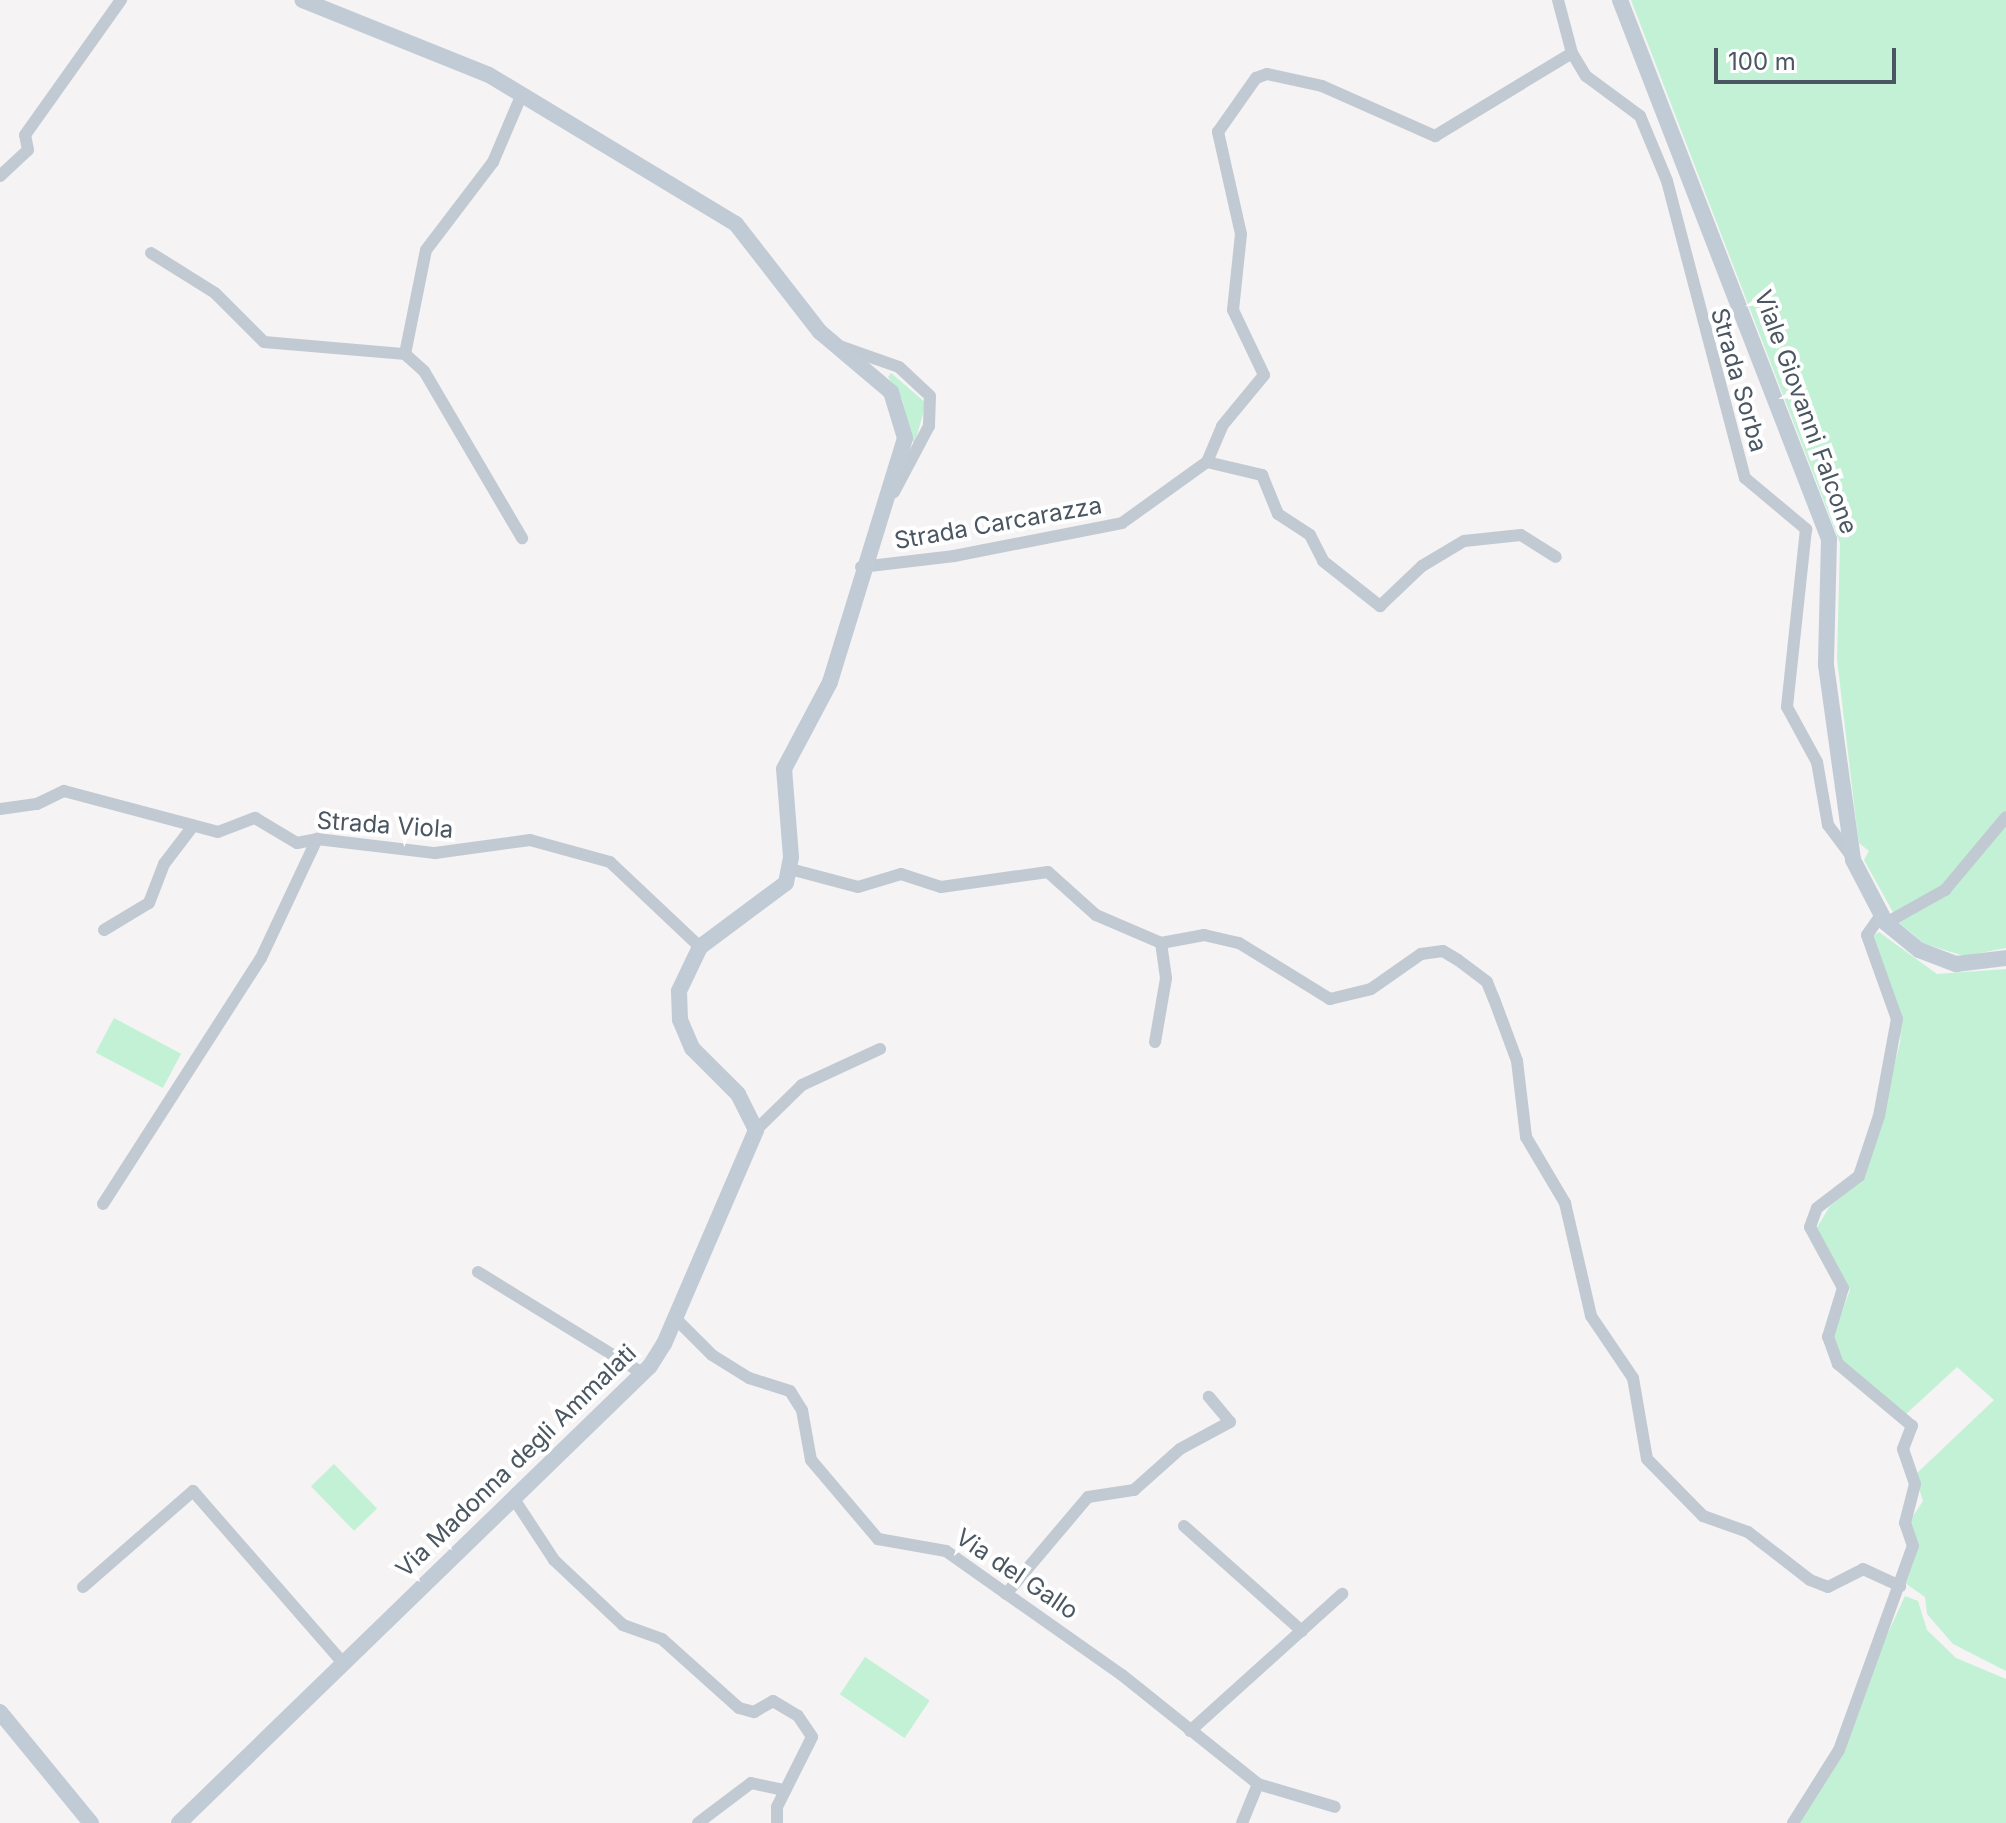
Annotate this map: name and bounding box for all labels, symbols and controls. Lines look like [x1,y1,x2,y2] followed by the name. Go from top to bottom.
[1718,32,1900,82] scale bar
[1728,47,1796,76] text: 100 m
[1749,286,1863,538] street label: Viale Giovanni Falcone
[1705,305,1773,455] street label: Strada Sorba
[892,491,1104,555] street label: Strada Carcarazza
[316,806,454,844] street label: Strada Viola
[390,1339,642,1583] street label: Via Madonna degli Ammalati
[950,1523,1084,1625] street label: Via del Gallo

